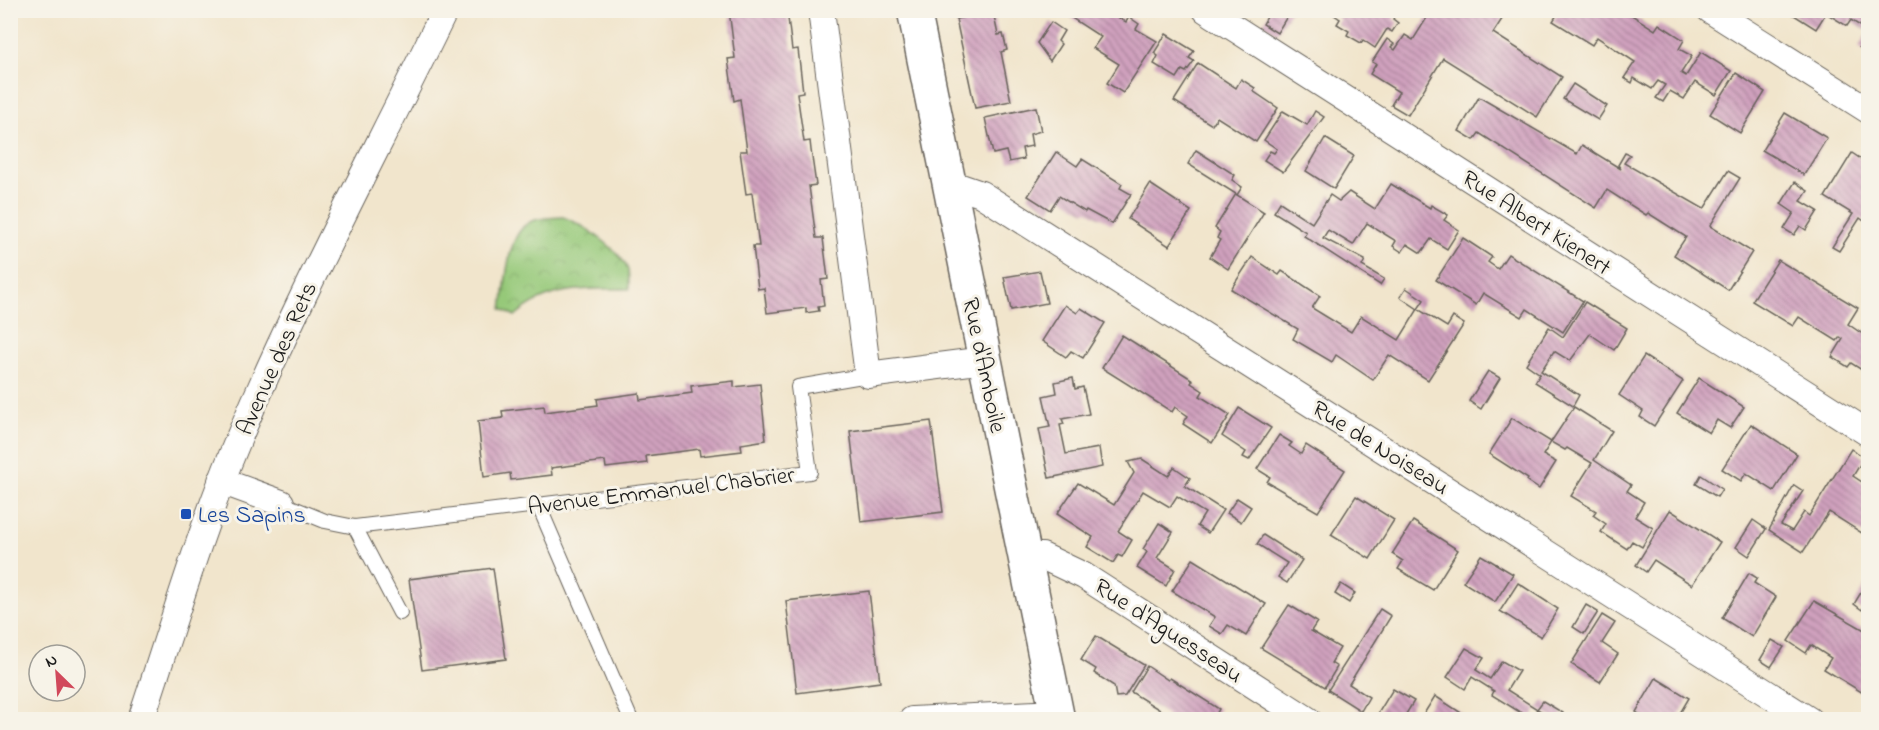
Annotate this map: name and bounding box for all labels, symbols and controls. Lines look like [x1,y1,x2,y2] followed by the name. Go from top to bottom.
[1454,163,1617,286] street label: Rue Albert Kienert
[229,277,328,441] street label: Avenue des Rets
[951,295,1014,437] street label: Rue d'Amboile
[1304,393,1455,505] street label: Rue de Noiseau
[526,459,797,526] street label: Avenue Emmanuel Chabrier
[198,499,306,534] place label: Les Sapins
[179,507,193,521] marker: Les Sapins
[1086,571,1249,693] street label: Rue d'Aguesseau
[27,643,87,703] north arrow
[42,648,62,674] text: N

